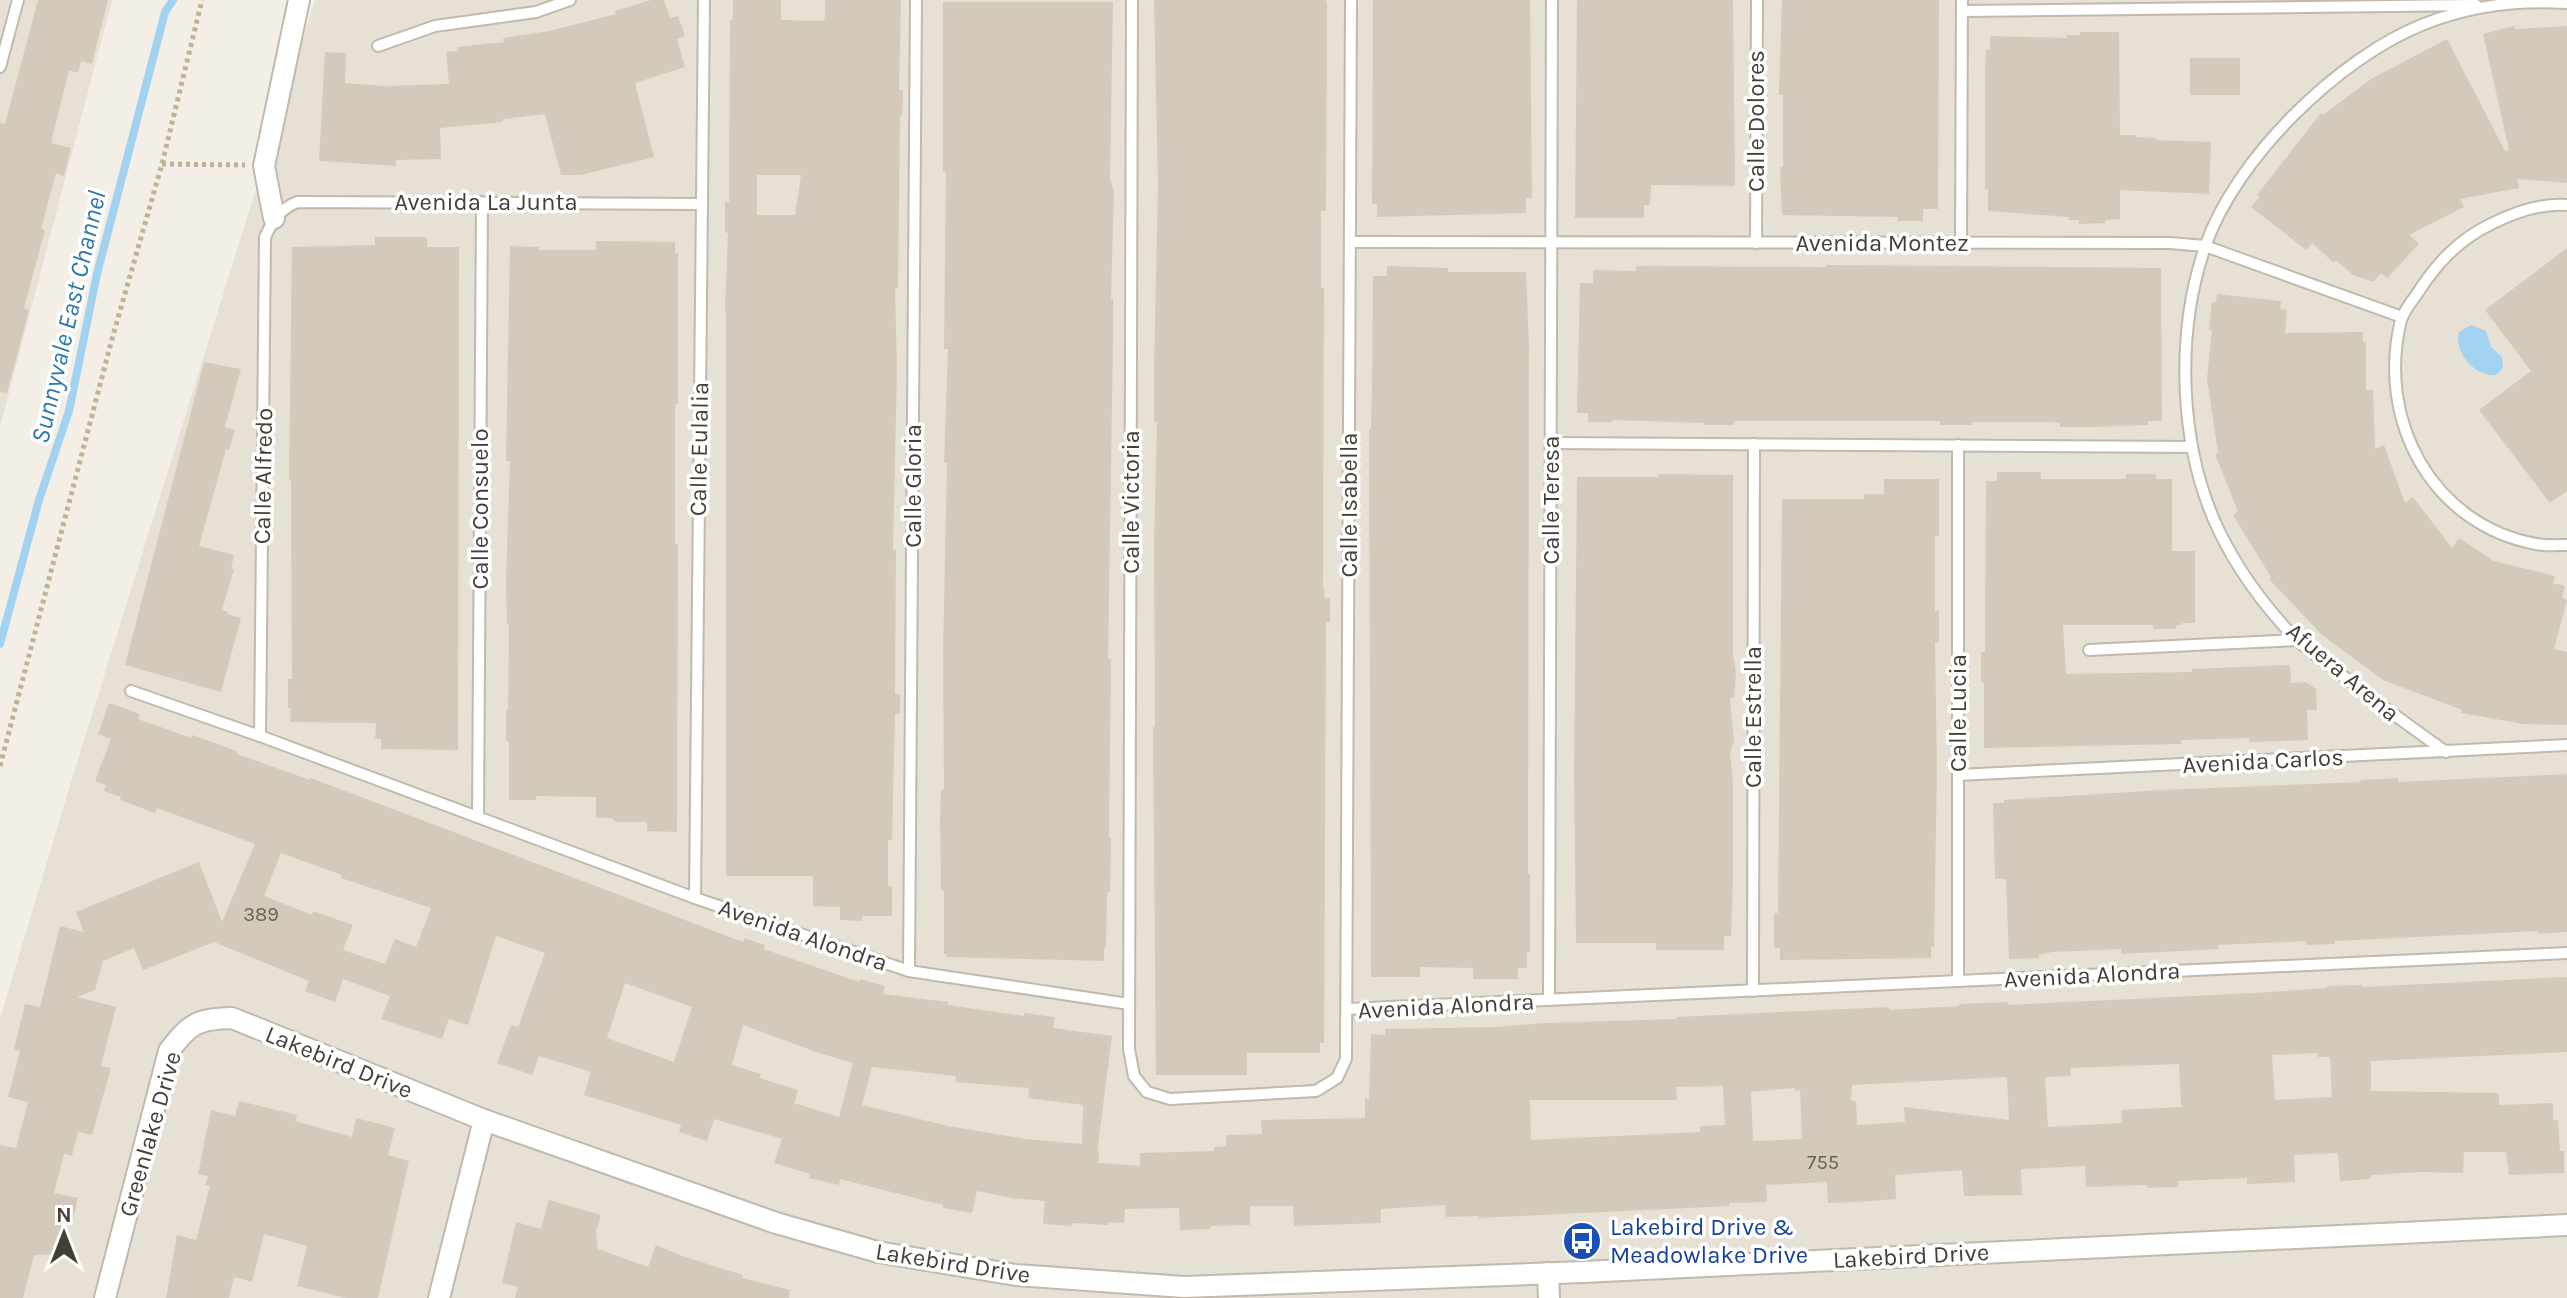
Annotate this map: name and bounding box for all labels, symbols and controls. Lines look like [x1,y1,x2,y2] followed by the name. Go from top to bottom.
[1742,50,1770,192] street label: Calle Dolores
[24,188,113,446] water label: Sunnyvale East Channel
[394,188,578,216] street label: Avenida La Junta
[1795,229,1969,257] street label: Avenida Montez
[684,382,714,516] street label: Calle Eulalia
[248,408,278,544] street label: Calle Alfredo
[899,424,927,548] street label: Calle Gloria
[466,428,494,590] street label: Calle Consuelo
[1117,430,1145,574] street label: Calle Victoria
[1335,432,1363,578] street label: Calle Isabella
[1537,436,1565,564] street label: Calle Teresa
[2281,617,2405,727] street label: Afuera Arena
[1739,646,1767,788] street label: Calle Estrella
[1944,654,1972,772] street label: Calle Lucia
[2182,743,2344,779] street label: Avenida Carlos
[715,893,891,977] street label: Avenida Alondra
[243,903,279,926] house number: 389
[2003,956,2181,994] street label: Avenida Alondra
[1357,987,1535,1025] street label: Avenida Alondra
[261,1020,417,1104] street label: Lakebird Drive
[113,1048,187,1220] street label: Greenlake Drive
[1807,1151,1839,1174] house number: 755
[24,1194,104,1274] north arrow
[56,1202,72,1228] text: N
[1610,1213,1808,1269] place label: Lakebird Drive & Meadowlake Drive
[1561,1220,1603,1262] bus stop icon: Lakebird Drive & Meadowlake Drive
[874,1237,1032,1289] street label: Lakebird Drive
[1832,1238,1990,1274] street label: Lakebird Drive

